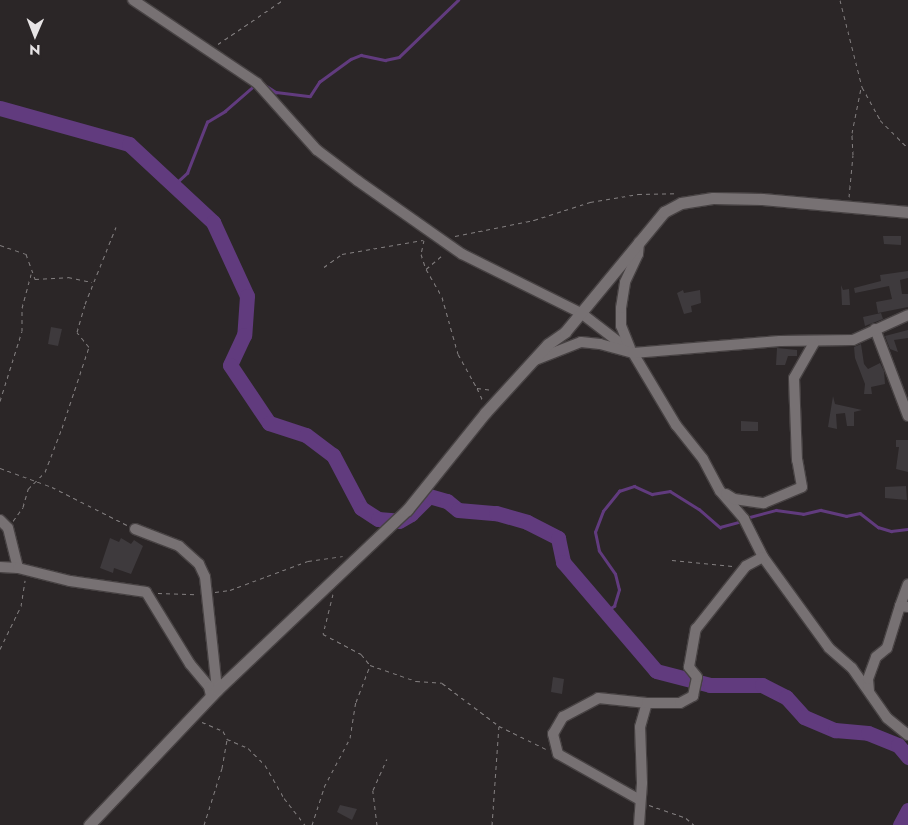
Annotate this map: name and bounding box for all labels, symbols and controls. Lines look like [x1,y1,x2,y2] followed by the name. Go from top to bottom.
[10,10,60,60] north arrow
[29,40,40,60] text: N

